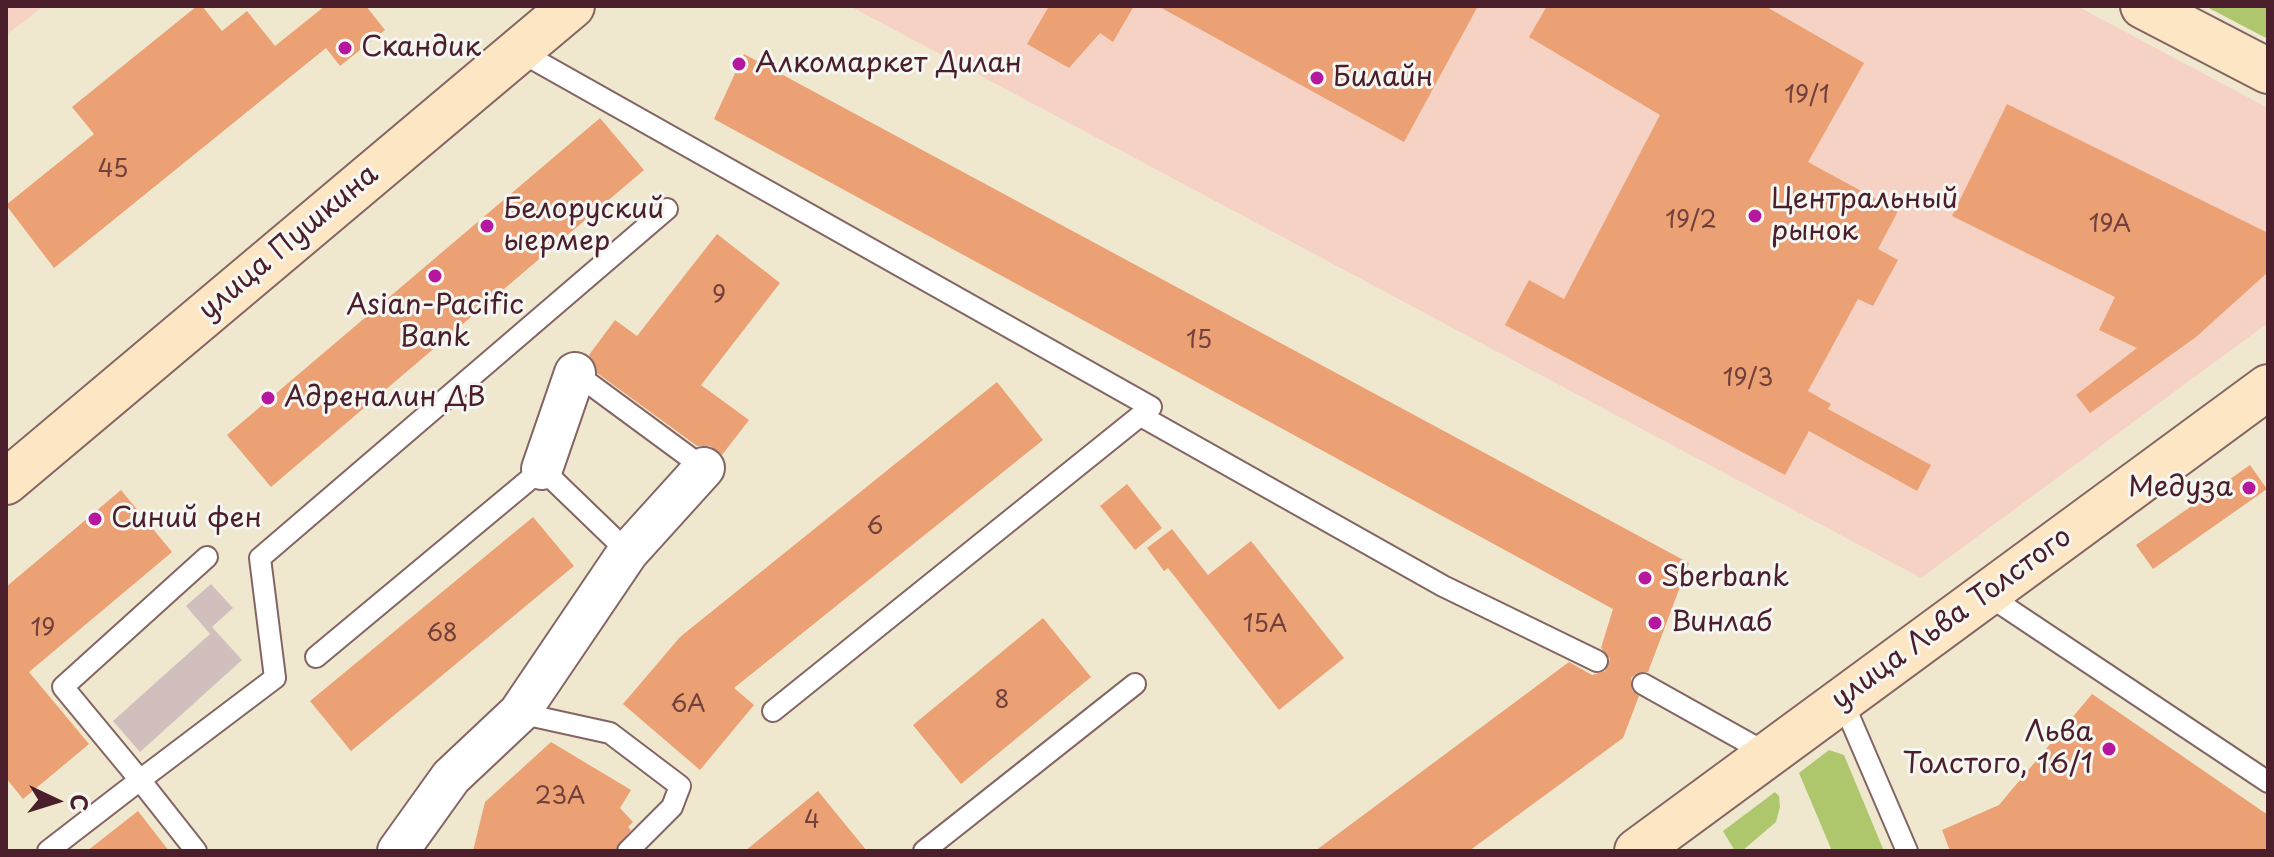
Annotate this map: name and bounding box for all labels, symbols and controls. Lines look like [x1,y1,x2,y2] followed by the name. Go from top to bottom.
[361,31,481,65] place label: Скандик
[336,39,354,57] marker: Скандик
[755,47,1022,81] place label: Алкомаркет Дилан
[730,55,748,73] marker: Алкомаркет Дилан
[1333,61,1433,95] place label: Билайн
[1308,69,1326,87] marker: Билайн
[1784,82,1830,110] house number: 19/1
[98,156,128,184] house number: 45
[192,158,386,328] street label: улица Пушкина
[1771,183,1958,249] place label: Центральный рынок
[503,193,664,259] place label: Белоруский ыермер
[1665,207,1717,235] house number: 19/2
[1746,207,1764,225] marker: Центральный рынок
[2089,211,2131,239] house number: 19А
[478,217,496,235] marker: Белоруский ыермер
[426,267,444,285] marker: Asian-Pacific Bank
[712,282,726,310] house number: 9
[346,289,524,355] place label: Asian-Pacific Bank
[1186,327,1212,355] house number: 15
[1723,365,1773,393] house number: 19/3
[284,381,486,415] place label: Адреналин ДВ
[259,389,277,407] marker: Адреналин ДВ
[2128,471,2233,505] place label: Медуза
[2240,479,2258,497] marker: Медуза
[111,502,262,536] place label: Синий фен
[86,510,104,528] marker: Синий фен
[867,513,883,541] house number: 6
[1825,521,2079,717] street label: улица Льва Толстого
[1661,561,1789,595] place label: Sberbank
[1636,569,1654,587] marker: Sberbank
[1671,606,1772,640] place label: Винлаб
[1243,611,1287,639] house number: 15А
[1646,614,1664,632] marker: Винлаб
[31,615,55,643] house number: 19
[426,620,458,648] house number: 68
[995,687,1009,715] house number: 8
[670,691,706,719] house number: 6А
[1903,716,2093,782] place label: Льва Толстого, 16/1
[2100,740,2118,758] marker: Льва Толстого, 16/1
[16,761,96,841] north arrow
[535,783,585,811] house number: 23А
[63,793,97,812] text: С
[804,807,820,835] house number: 4

